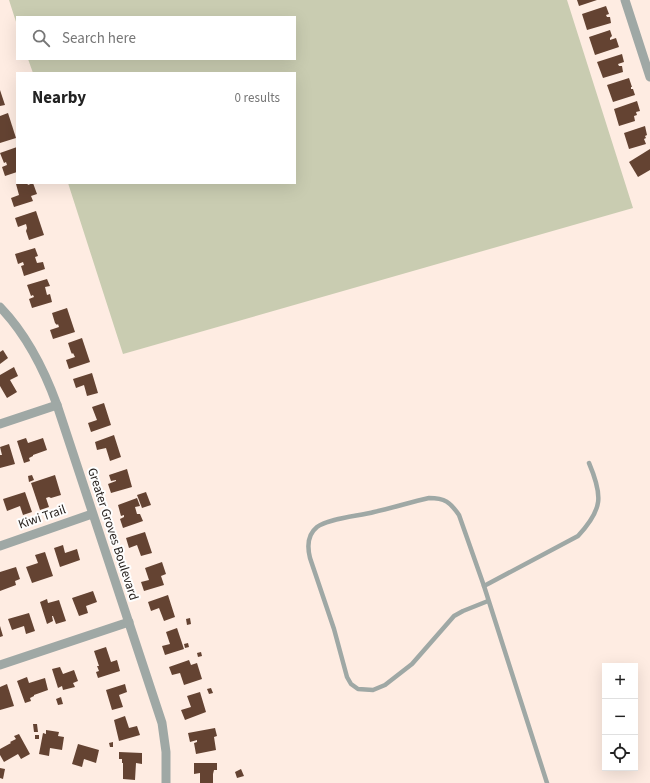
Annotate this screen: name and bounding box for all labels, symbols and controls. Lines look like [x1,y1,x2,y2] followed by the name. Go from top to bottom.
[16,16,296,60] search box
[30,27,52,49] icon: search
[62,28,136,49] text: Search here
[32,86,86,110] text: Nearby
[235,89,280,107] text: 0 results
[83,465,143,603] street label: Greater Groves Boulevard
[16,500,68,534] street label: Kiwi Trail
[602,663,638,771] map controls
[602,663,638,699] button: +
[602,699,638,735] button: −
[602,735,638,771] button: locate

